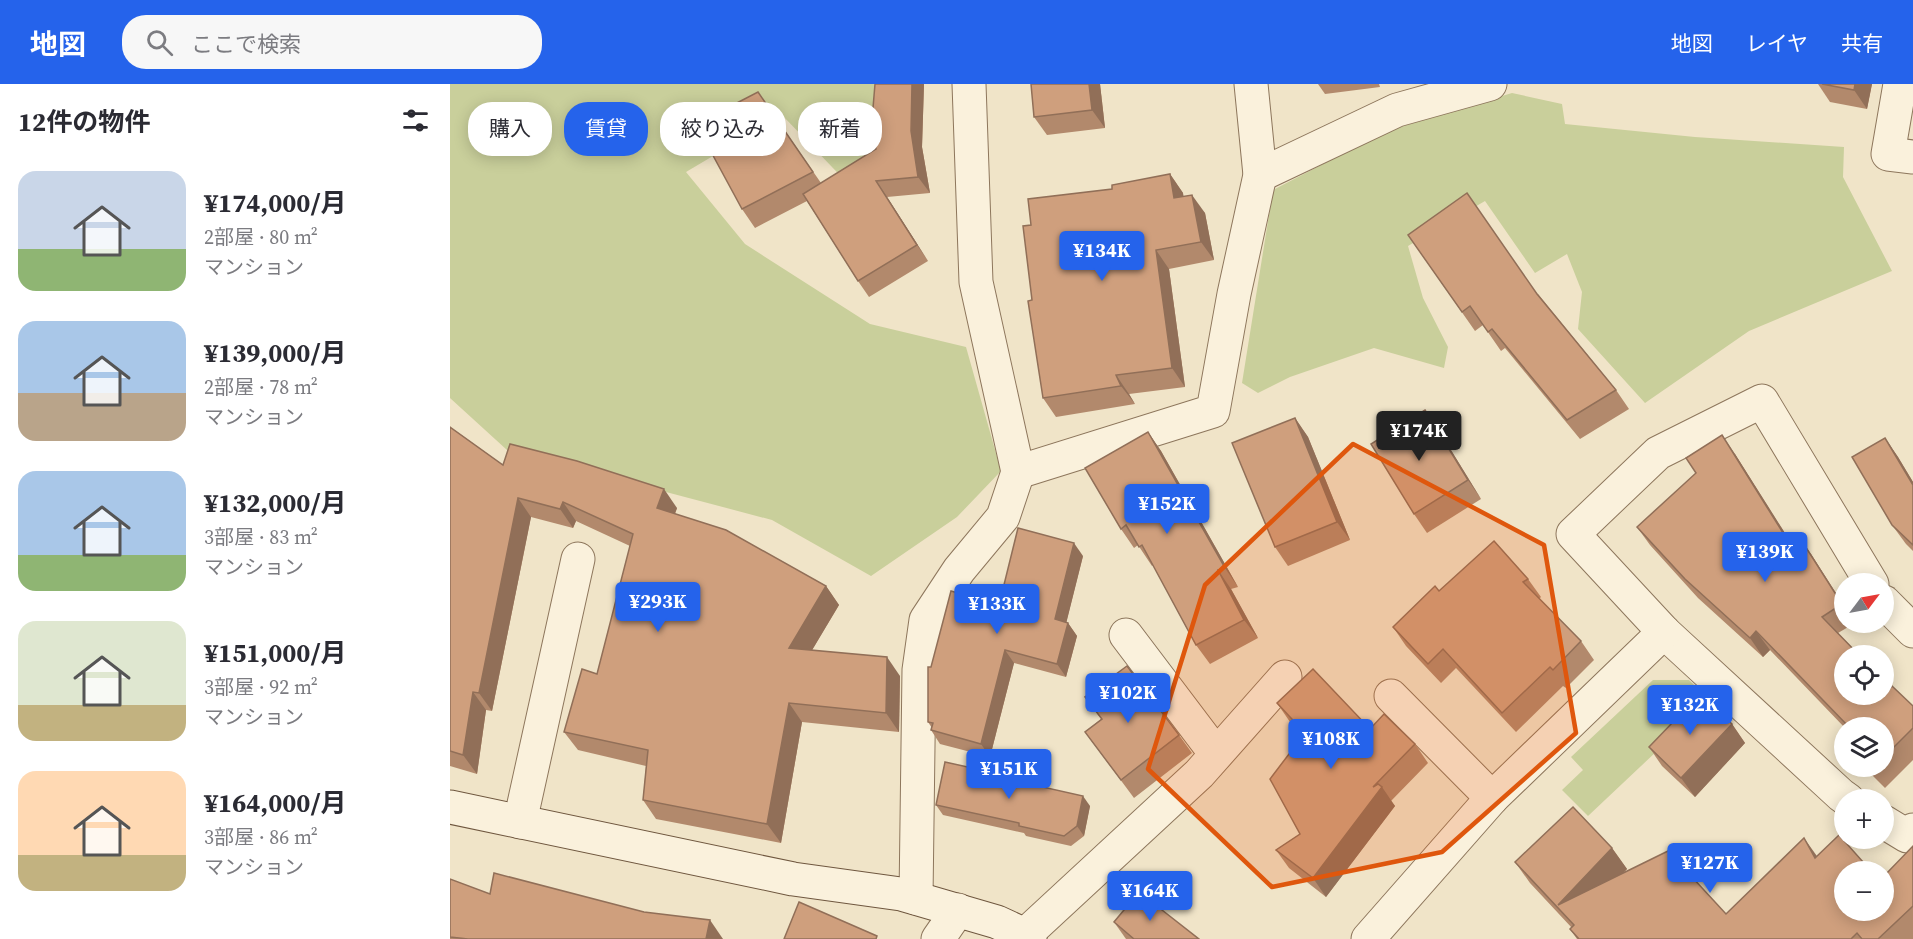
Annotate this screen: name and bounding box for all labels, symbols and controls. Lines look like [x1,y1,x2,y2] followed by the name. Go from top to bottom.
[122,15,542,69] search box
[30,25,86,63] text: 地図
[143,26,176,59] icon: search
[191,29,301,59] text: ここで検索
[1671,29,1713,58] text: 地図
[1746,29,1808,58] text: レイヤ
[1841,29,1883,58] text: 共有
[468,102,552,156] chip: 購入
[564,102,648,156] chip: 賃貸
[660,102,786,156] chip: 絞り込み
[798,102,882,156] chip: 新着
[18,104,150,140] text: 12件の物件
[399,104,432,137] icon: filters
[204,185,347,221] text: ¥174,000/月
[66,195,138,267] icon: home
[204,223,318,251] text: 2部屋 · 80 m²
[1060,231,1144,282] pin: ¥134K
[1073,236,1131,264] text: ¥134K
[204,253,304,281] text: マンション
[204,335,347,371] text: ¥139,000/月
[66,345,138,417] icon: home
[204,373,318,401] text: 2部屋 · 78 m²
[204,403,304,431] text: マンション
[1377,411,1461,462] pin: ¥174K
[1390,416,1448,444] text: ¥174K
[1125,484,1209,535] pin: ¥152K
[204,485,347,521] text: ¥132,000/月
[1138,489,1196,517] text: ¥152K
[66,495,138,567] icon: home
[204,523,318,551] text: 3部屋 · 83 m²
[1723,532,1807,583] pin: ¥139K
[1736,537,1794,565] text: ¥139K
[204,553,304,581] text: マンション
[1834,573,1894,633] north arrow
[1834,573,1894,921] map controls
[616,582,700,633] pin: ¥293K
[955,584,1039,635] pin: ¥133K
[629,587,687,615] text: ¥293K
[968,589,1026,617] text: ¥133K
[204,635,347,671] text: ¥151,000/月
[66,645,138,717] icon: home
[1834,645,1894,705] button: locate
[204,673,318,701] text: 3部屋 · 92 m²
[1086,673,1170,724] pin: ¥102K
[1099,678,1157,706] text: ¥102K
[1648,685,1732,736] pin: ¥132K
[1661,690,1719,718] text: ¥132K
[204,703,304,731] text: マンション
[1834,717,1894,777] button: layers
[1289,719,1373,770] pin: ¥108K
[1302,724,1360,752] text: ¥108K
[967,749,1051,800] pin: ¥151K
[980,754,1038,782] text: ¥151K
[204,785,347,821] text: ¥164,000/月
[1834,789,1894,849] button: +
[66,795,138,867] icon: home
[204,823,318,851] text: 3部屋 · 86 m²
[1668,843,1752,894] pin: ¥127K
[1681,848,1739,876] text: ¥127K
[204,853,304,881] text: マンション
[1834,861,1894,921] button: −
[1108,871,1192,922] pin: ¥164K
[1121,876,1179,904] text: ¥164K

